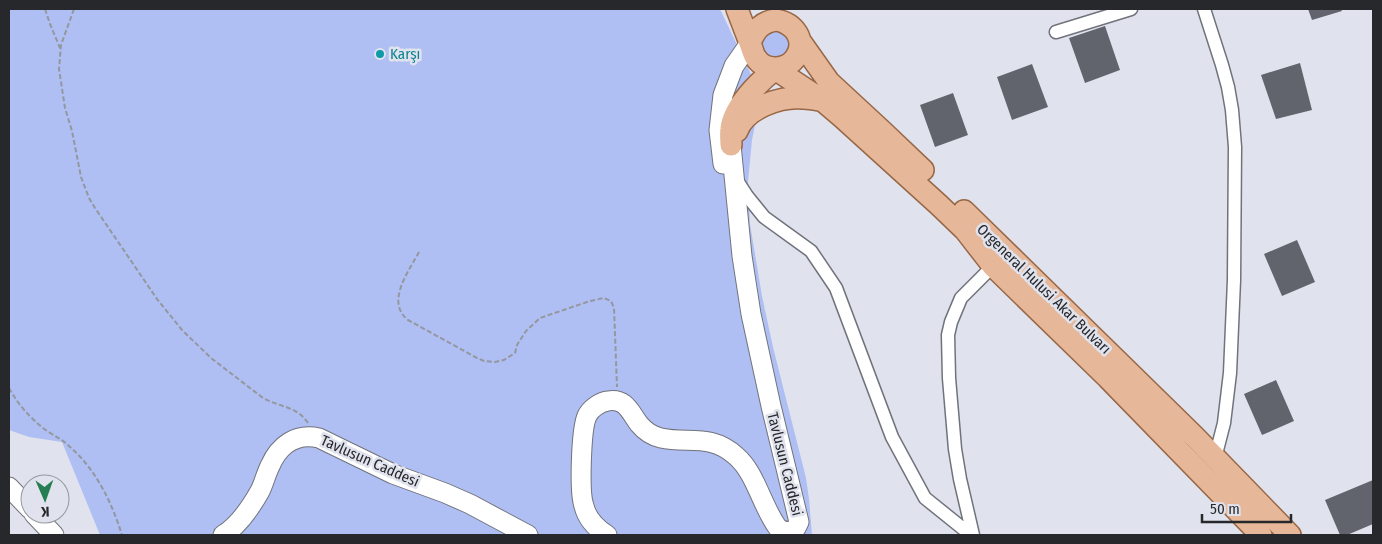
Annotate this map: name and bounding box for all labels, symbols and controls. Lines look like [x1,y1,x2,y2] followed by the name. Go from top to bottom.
[390,45,420,63] place label: Karşı
[374,48,386,60] marker: Karşı
[973,220,1115,358] street label: Orgeneral Hulusi Akar Bulvarı
[763,410,807,518] street label: Tavlusun Caddesi
[318,431,422,491] street label: Tavlusun Caddesi
[20,474,70,524] north arrow
[1202,492,1291,524] scale bar
[1210,500,1240,518] text: 50 m
[40,503,50,520] text: K

